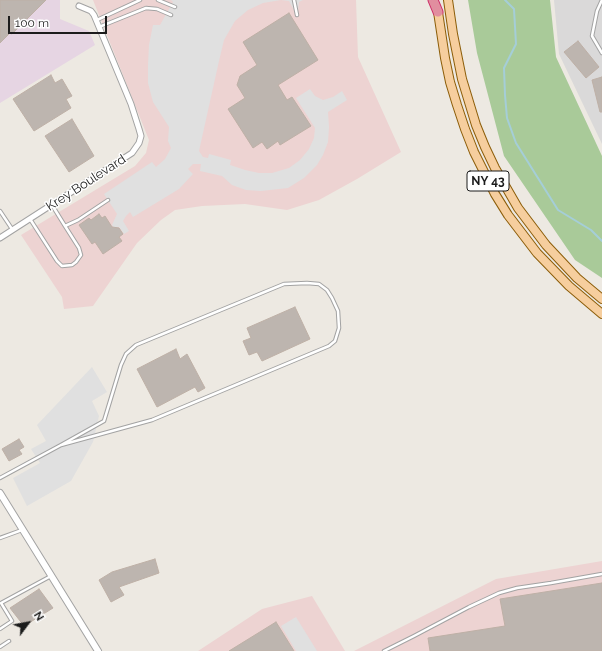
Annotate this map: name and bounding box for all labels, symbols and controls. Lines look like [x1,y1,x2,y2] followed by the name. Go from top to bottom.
[10,8,109,34] scale bar
[15,16,49,30] text: 100 m
[43,151,129,215] street label: Krey Boulevard
[467,171,509,191] road number: NY 43
[8,603,48,643] north arrow
[31,609,46,623] text: N

